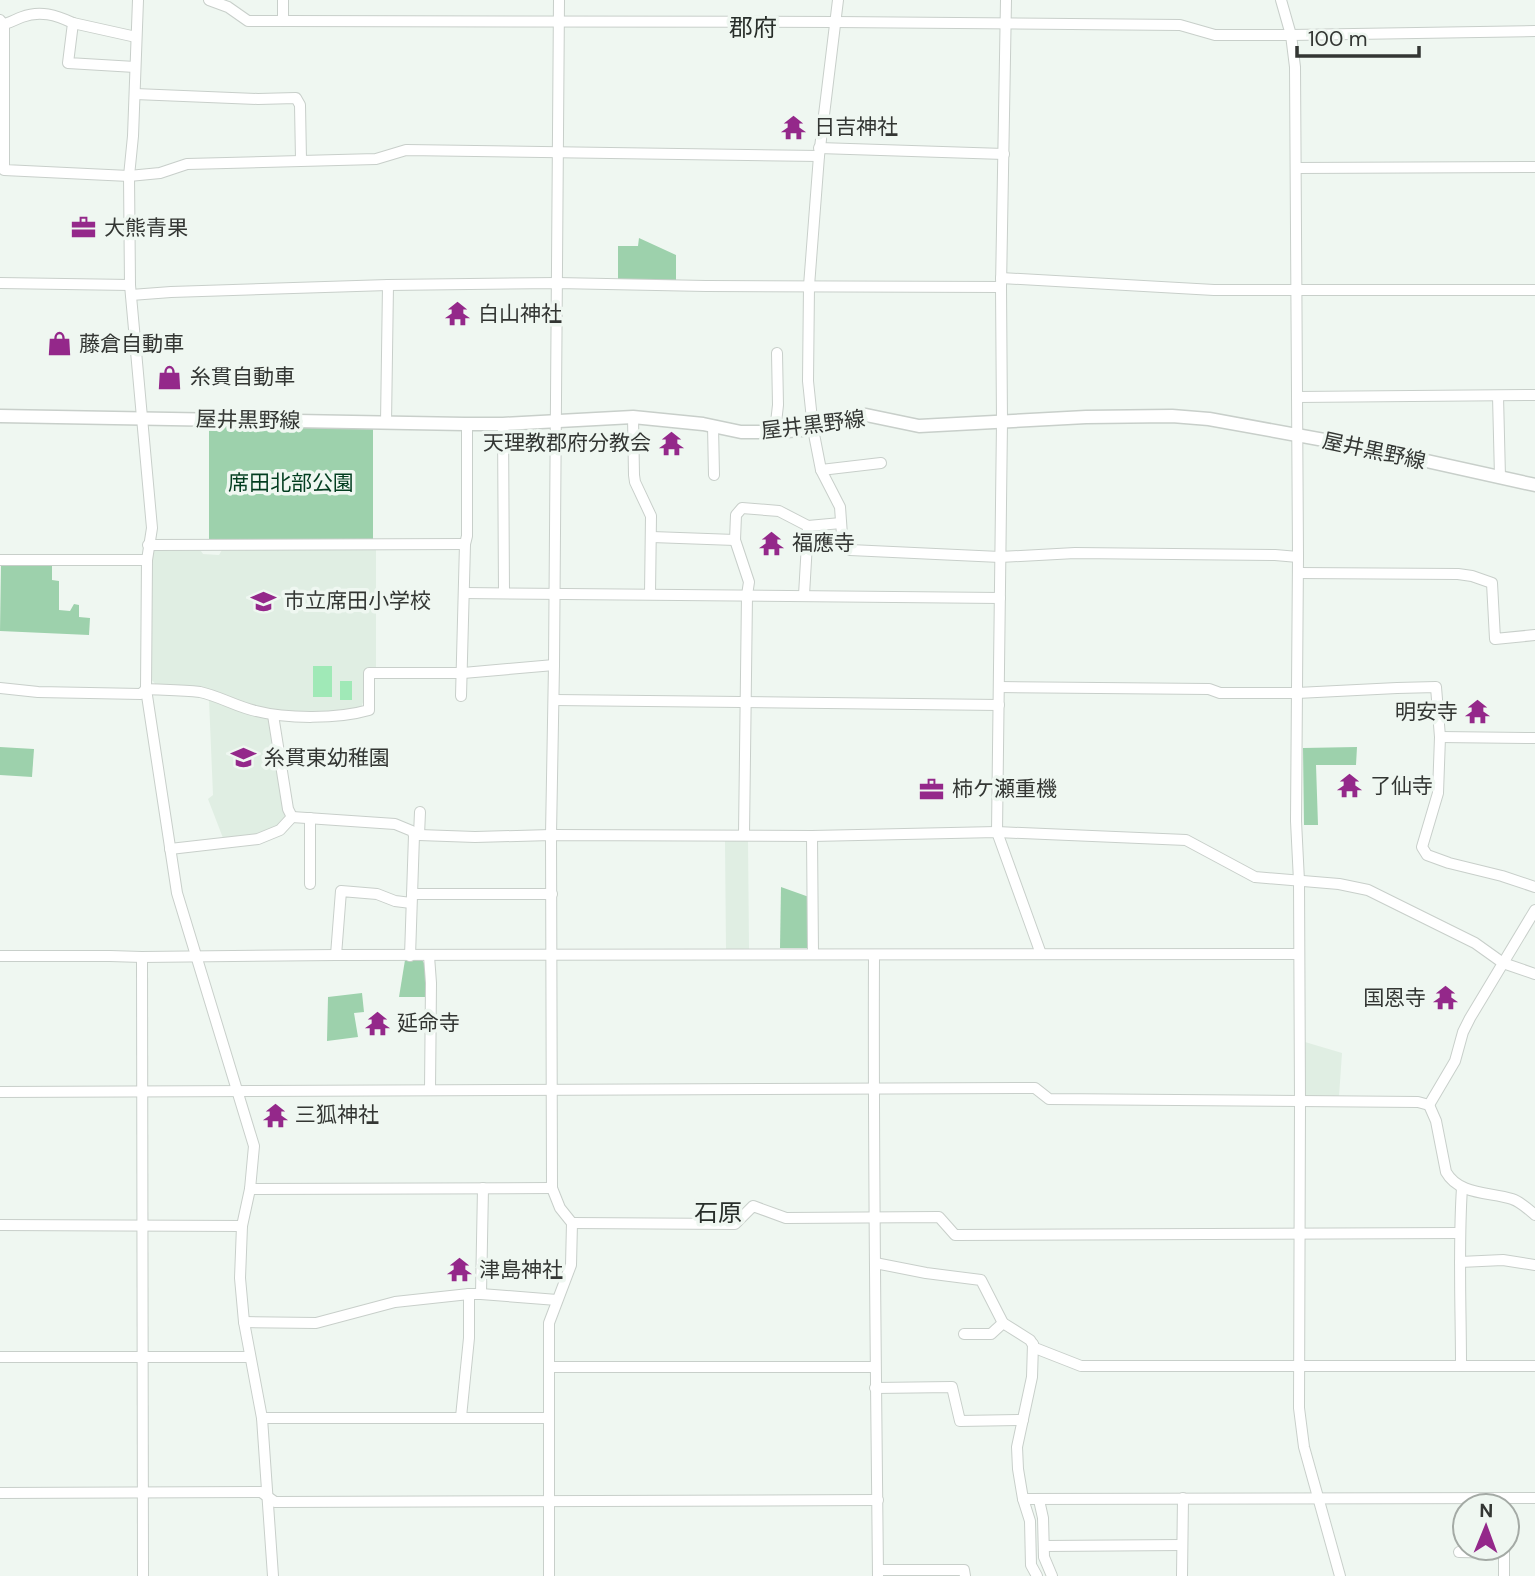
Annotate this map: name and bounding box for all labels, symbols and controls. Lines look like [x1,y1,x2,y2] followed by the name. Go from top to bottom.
[729,12,777,43] district label: 郡府
[1297,14,1420,58] scale bar
[1308,25,1368,53] text: 100 m
[780,113,808,141] temple icon: 日吉神社
[814,113,898,141] place label: 日吉神社
[70,214,98,242] office icon: 大熊青果
[104,214,188,242] place label: 大熊青果
[444,300,472,328] temple icon: 白山神社
[478,300,562,328] place label: 白山神社
[45,330,73,358] shop icon: 藤倉自動車
[79,330,184,358] place label: 藤倉自動車
[156,363,184,391] shop icon: 糸貫自動車
[190,363,295,391] place label: 糸貫自動車
[195,405,301,435] street label: 屋井黒野線
[759,405,867,445] street label: 屋井黒野線
[1320,426,1428,476] street label: 屋井黒野線
[483,429,651,457] place label: 天理教郡府分教会
[657,429,685,457] temple icon: 天理教郡府分教会
[228,469,354,497] park label: 席田北部公園
[758,529,786,557] temple icon: 福應寺
[792,529,855,557] place label: 福應寺
[250,587,278,615] school or university icon: 市立席田小学校
[284,587,431,615] place label: 市立席田小学校
[1395,698,1458,726] place label: 明安寺
[1464,698,1492,726] temple icon: 明安寺
[230,744,258,772] school or university icon: 糸貫東幼稚園
[264,744,390,772] place label: 糸貫東幼稚園
[1336,772,1364,800] temple icon: 了仙寺
[1370,772,1433,800] place label: 了仙寺
[918,775,946,803] office icon: 柿ケ瀬重機
[952,775,1057,803] place label: 柿ケ瀬重機
[1363,984,1426,1012] place label: 国恩寺
[1432,984,1460,1012] temple icon: 国恩寺
[363,1009,391,1037] temple icon: 延命寺
[397,1009,460,1037] place label: 延命寺
[261,1101,289,1129] temple icon: 三狐神社
[295,1101,379,1129] place label: 三狐神社
[694,1197,742,1228] district label: 石原
[445,1256,473,1284] temple icon: 津島神社
[479,1256,563,1284] place label: 津島神社
[1451,1492,1521,1562] north arrow
[1479,1498,1493,1523] text: N

